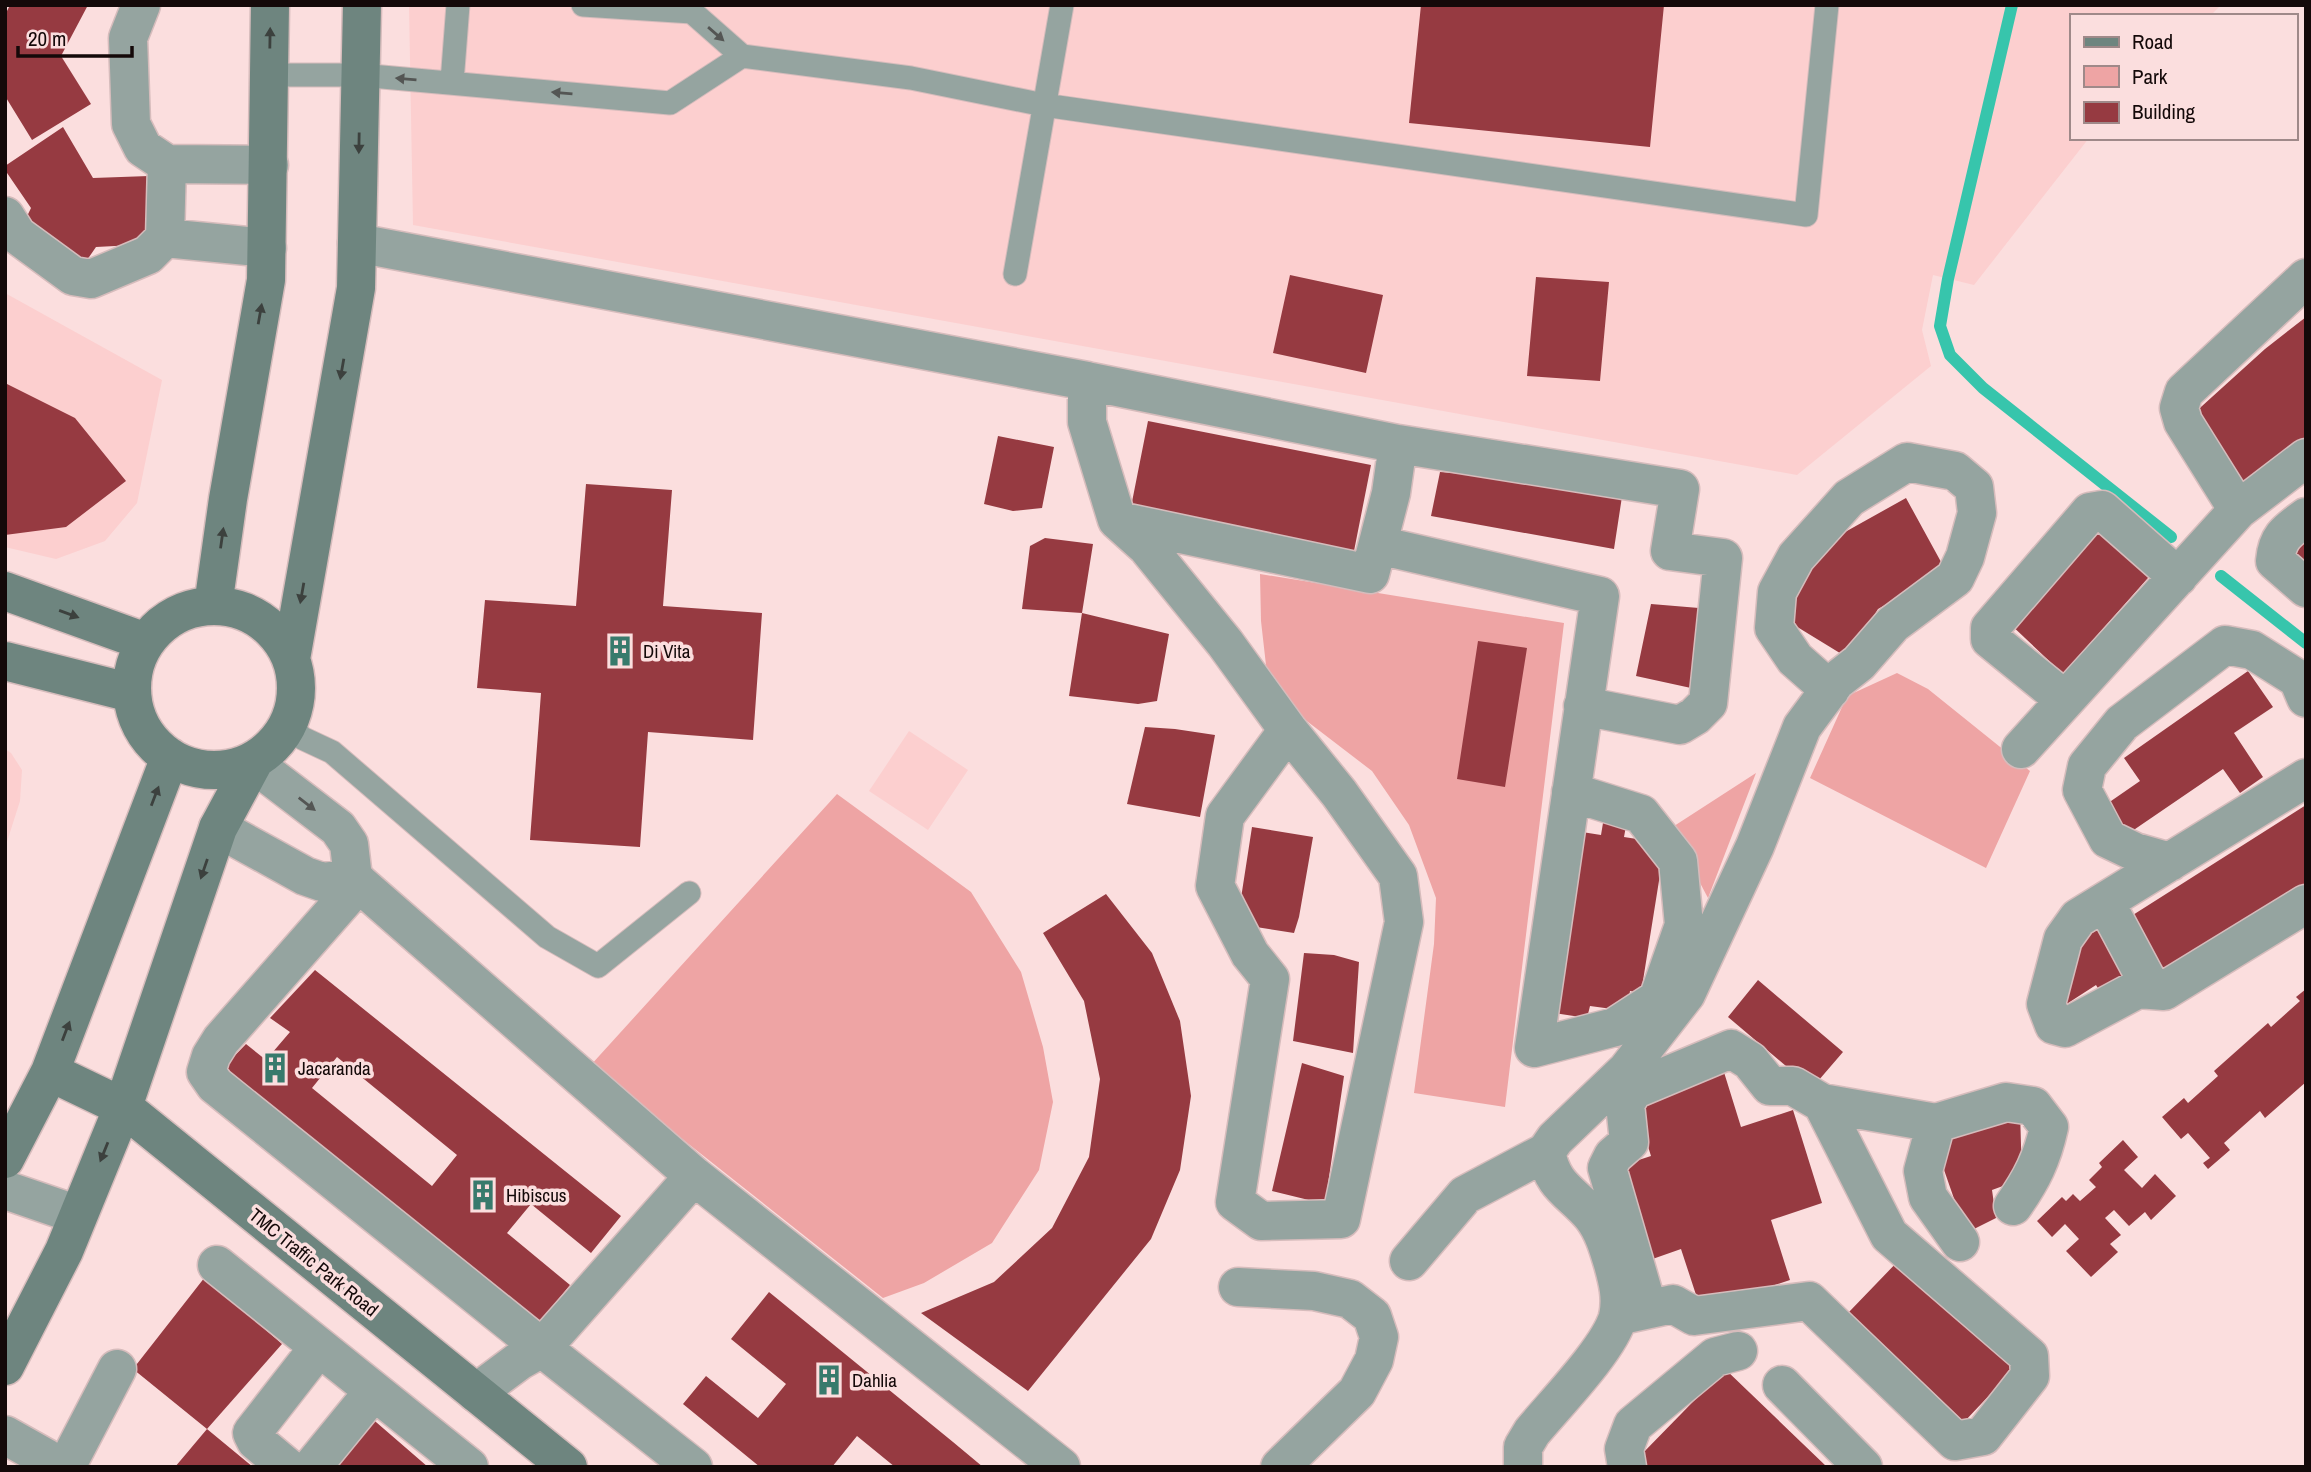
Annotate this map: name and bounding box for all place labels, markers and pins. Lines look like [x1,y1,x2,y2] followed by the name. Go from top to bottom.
[603,634,637,668] building icon: Di Vita
[643,638,691,664] place label: Di Vita
[258,1051,292,1085] building icon: Jacaranda
[298,1055,371,1081] place label: Jacaranda
[466,1178,500,1212] building icon: Hibiscus
[506,1182,567,1208] place label: Hibiscus
[812,1363,846,1397] building icon: Dahlia
[852,1367,897,1393] place label: Dahlia

